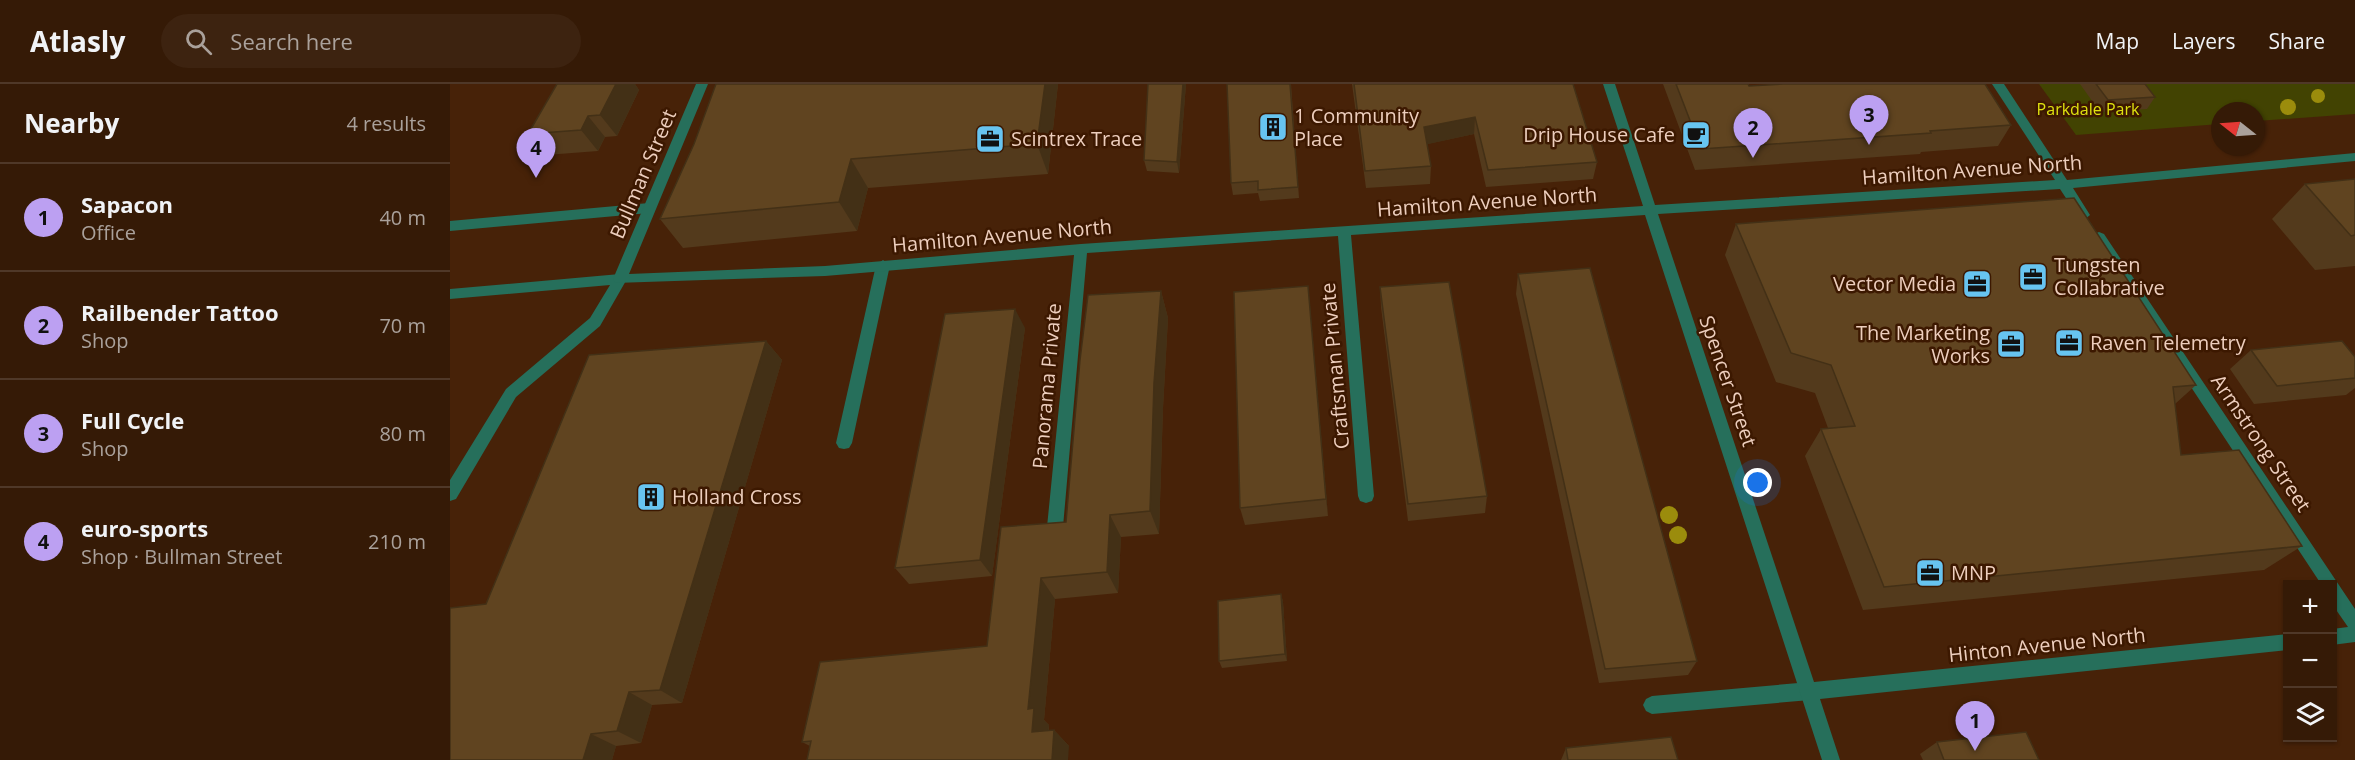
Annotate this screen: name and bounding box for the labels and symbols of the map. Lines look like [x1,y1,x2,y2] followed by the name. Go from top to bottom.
[1850,95,1888,145] pin: 3
[2037,98,2140,120] park label: Parkdale Park
[1294,102,1420,152] place label: 1 Community Place
[2211,102,2265,156] north arrow
[603,105,682,243] street label: Bullman Street
[1734,109,1772,158] pin: 2
[1257,111,1289,143] building icon: 1 Community Place
[1680,119,1712,151] cafe icon: Drip House Cafe
[1523,121,1675,148] place label: Drip House Cafe
[974,123,1006,155] office icon: Scintrex Trace
[1011,125,1142,152] place label: Scintrex Trace
[516,128,556,178] pin: 4
[1861,148,2083,191] street label: Hamilton Avenue North
[1376,180,1598,223] street label: Hamilton Avenue North
[891,212,1113,259] street label: Hamilton Avenue North
[2054,251,2165,301] place label: Tungsten Collabrative
[2017,261,2049,293] office icon: Tungsten Collabrative
[1961,268,1993,300] office icon: Vector Media
[1833,270,1956,297] place label: Vector Media
[1314,282,1355,450] street label: Craftsman Private
[1026,302,1067,470] street label: Panorama Private
[1693,312,1763,450] street label: Spencer Street
[1856,319,1990,369] place label: The Marketing Works
[2053,327,2085,359] office icon: Raven Telemetry
[1995,328,2027,360] office icon: The Marketing Works
[2090,329,2247,356] place label: Raven Telemetry
[2205,369,2317,517] street label: Armstrong Street
[1743,468,1772,497] your location
[635,481,667,513] building icon: Holland Cross
[672,483,802,510] place label: Holland Cross
[1914,557,1946,589] office icon: MNP
[1951,559,1996,586] place label: MNP
[1947,621,2147,668] street label: Hinton Avenue North
[1956,702,1994,751] pin: 1

